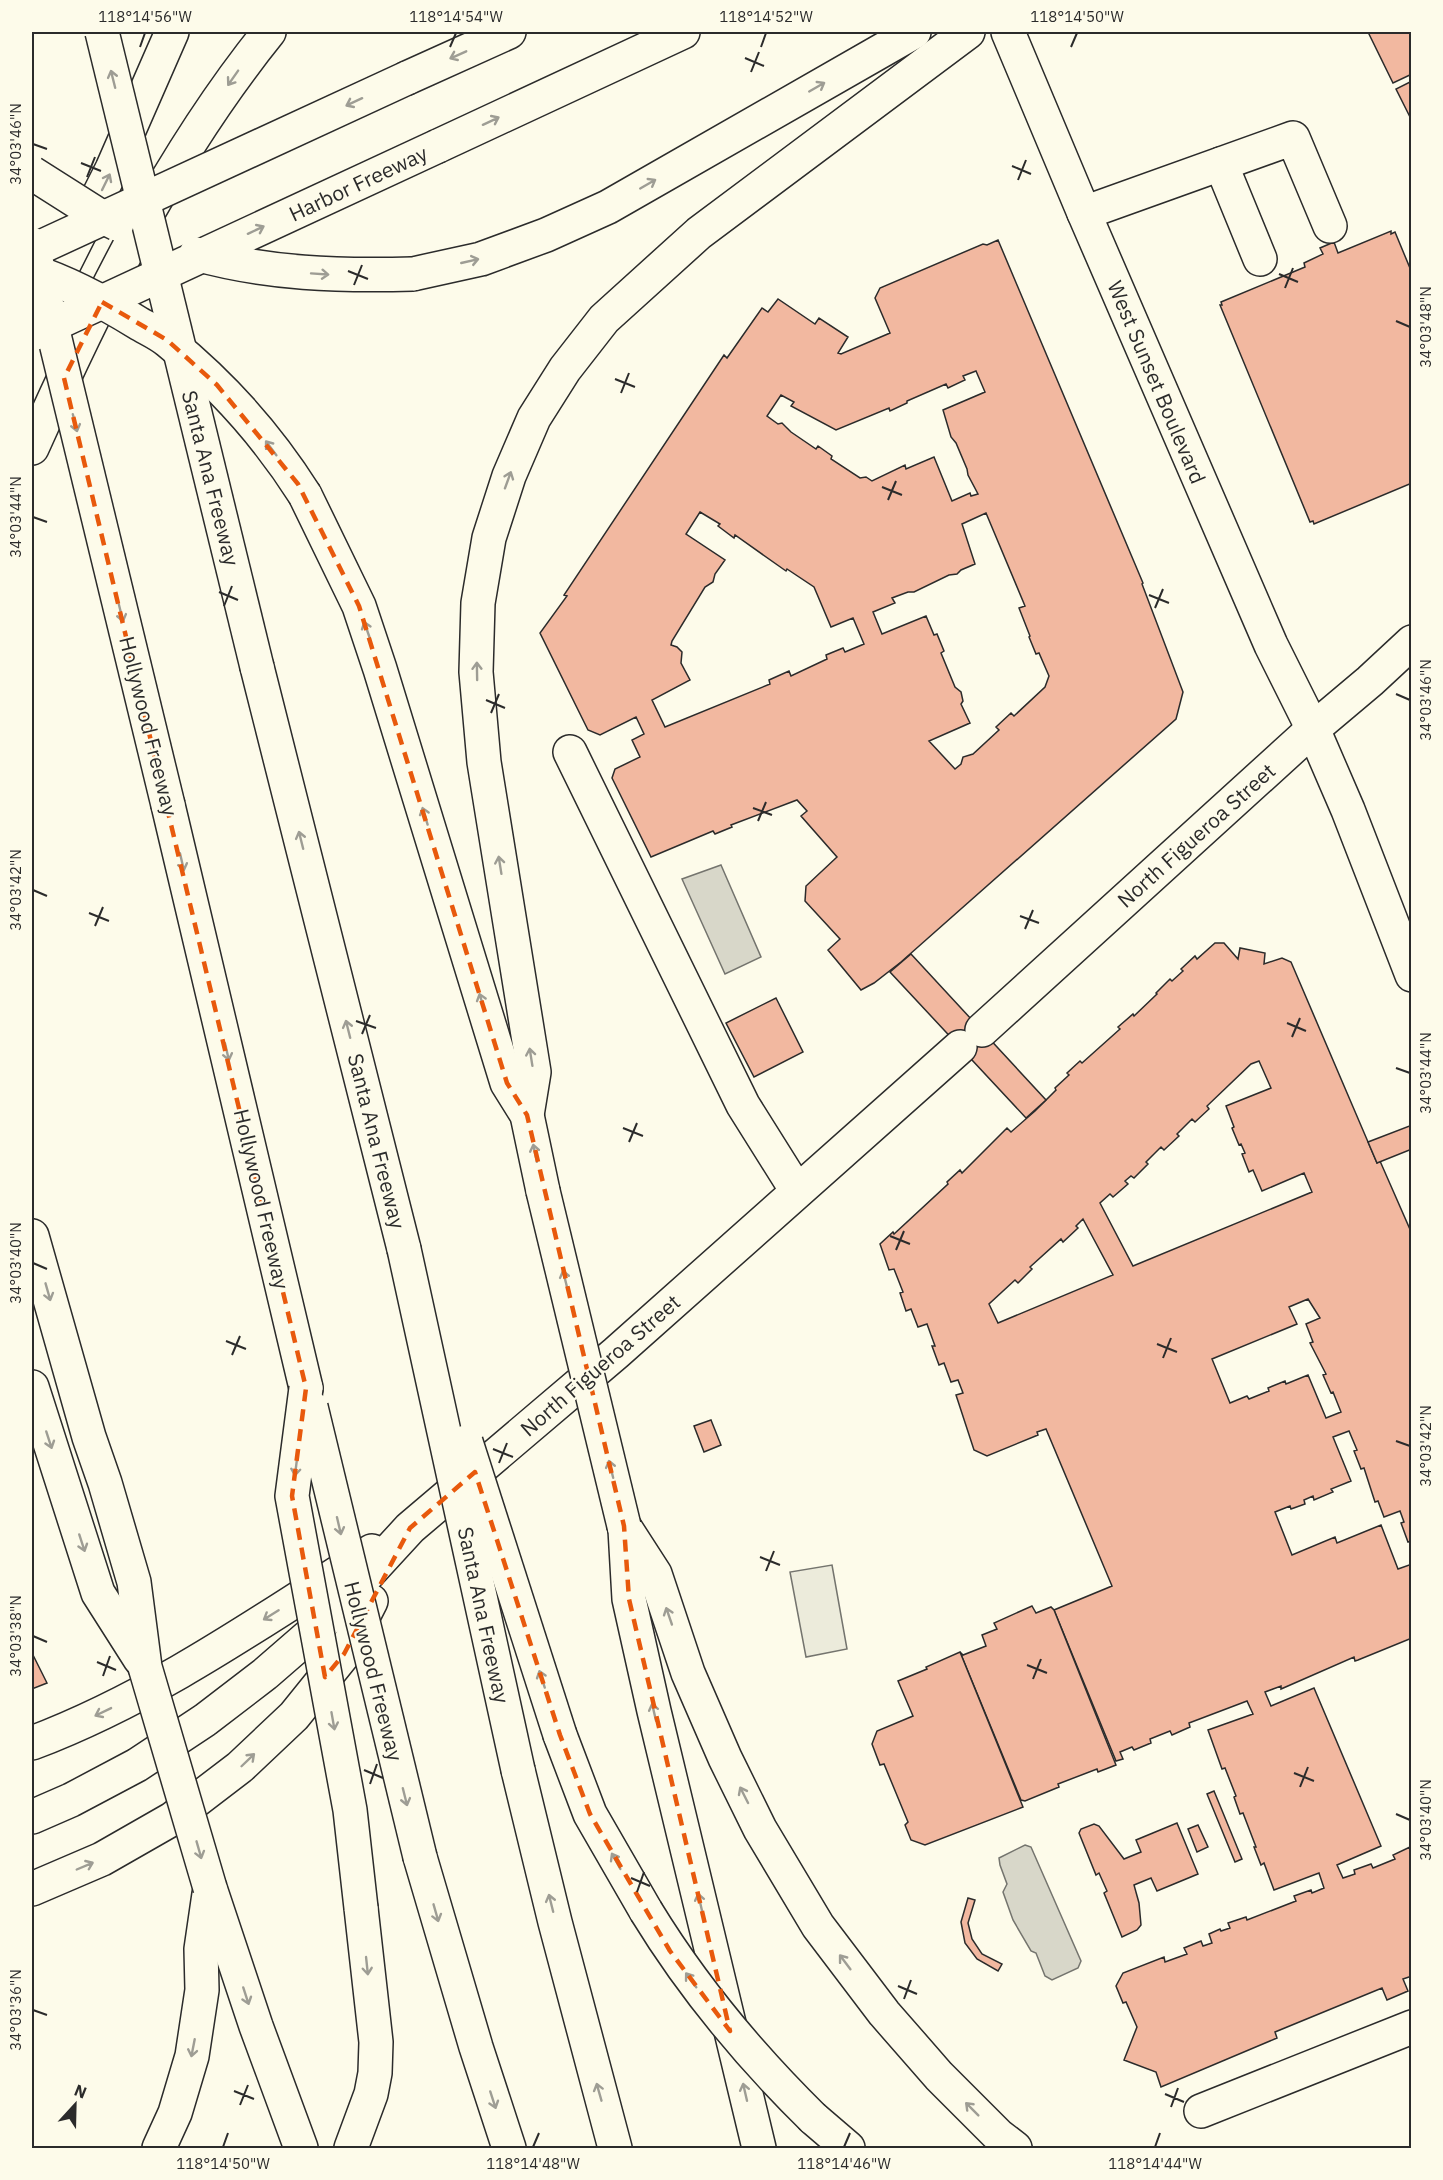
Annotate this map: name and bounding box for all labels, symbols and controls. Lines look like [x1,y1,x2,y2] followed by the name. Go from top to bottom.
[98,7,192,26] text: 118°14'56"W
[409,7,503,26] text: 118°14'54"W
[719,7,813,26] text: 118°14'52"W
[1030,7,1124,26] text: 118°14'50"W
[449,49,467,61] one-way arrow
[227,69,239,85] one-way arrow
[107,70,119,89] one-way arrow
[808,81,826,92] one-way arrow
[345,97,363,108] one-way arrow
[6,103,25,185] text: 34°03'46"N
[482,115,500,127] one-way arrow
[284,138,432,227] street label: Harbor Freeway
[101,173,112,191] one-way arrow
[639,178,656,190] one-way arrow
[247,224,265,236] one-way arrow
[460,255,479,266] one-way arrow
[309,269,329,280] one-way arrow
[1102,276,1212,488] street label: West Sunset Boulevard
[1416,286,1435,368] text: 34°03'48"N
[176,387,246,569] street label: Santa Ana Freeway
[70,413,82,432] one-way arrow
[265,440,277,456] one-way arrow
[503,471,514,490] one-way arrow
[6,476,25,558] text: 34°03'44"N
[116,603,128,622] one-way arrow
[360,621,371,640] one-way arrow
[113,633,185,819] street label: Hollywood Freeway
[1416,659,1435,741] text: 34°03'46"N
[471,662,482,682] one-way arrow
[1111,757,1281,913] street label: North Figueroa Street
[419,807,430,826] one-way arrow
[294,831,306,850] one-way arrow
[6,849,25,931] text: 34°03'42"N
[176,852,188,871] one-way arrow
[495,855,506,875] one-way arrow
[476,993,487,1012] one-way arrow
[342,1020,354,1039] one-way arrow
[1416,1032,1435,1114] text: 34°03'44"N
[221,1042,233,1061] one-way arrow
[526,1048,537,1067] one-way arrow
[342,1050,412,1232] street label: Santa Ana Freeway
[228,1106,296,1292] street label: Hollywood Freeway
[529,1144,540,1163] one-way arrow
[6,1222,25,1304] text: 34°03'40"N
[558,1270,570,1289] one-way arrow
[42,1282,54,1301] one-way arrow
[514,1288,686,1442] street label: North Figueroa Street
[1416,1405,1435,1487] text: 34°03'42"N
[44,1430,55,1449] one-way arrow
[290,1456,301,1476] one-way arrow
[604,1460,616,1479] one-way arrow
[334,1517,346,1536] one-way arrow
[452,1524,516,1706] street label: Santa Ana Freeway
[77,1533,88,1552] one-way arrow
[338,1578,410,1764] street label: Hollywood Freeway
[6,1595,25,1677] text: 34°03'38"N
[663,1607,674,1626] one-way arrow
[263,1609,280,1621] one-way arrow
[535,1670,546,1689] one-way arrow
[648,1703,660,1722] one-way arrow
[94,1707,112,1719] one-way arrow
[328,1710,339,1730] one-way arrow
[240,1753,255,1767] one-way arrow
[1416,1779,1435,1861] text: 34°03'40"N
[737,1787,749,1805] one-way arrow
[400,1788,411,1807] one-way arrow
[194,1840,205,1859] one-way arrow
[610,1853,622,1870] one-way arrow
[76,1860,94,1871] one-way arrow
[693,1893,705,1912] one-way arrow
[544,1894,556,1913] one-way arrow
[431,1903,443,1922] one-way arrow
[838,1954,851,1970] one-way arrow
[362,1956,373,1976] one-way arrow
[6,1969,25,2051] text: 34°03'36"N
[685,1972,698,1988] one-way arrow
[241,1986,252,2005] one-way arrow
[187,2038,198,2058] one-way arrow
[45,2075,105,2135] north arrow
[71,2080,90,2103] text: N
[739,2082,750,2102] one-way arrow
[593,2083,604,2102] one-way arrow
[488,2090,499,2109] one-way arrow
[965,2102,980,2116] one-way arrow
[176,2154,270,2173] text: 118°14'50"W
[486,2154,580,2173] text: 118°14'48"W
[797,2154,891,2173] text: 118°14'46"W
[1108,2154,1202,2173] text: 118°14'44"W

